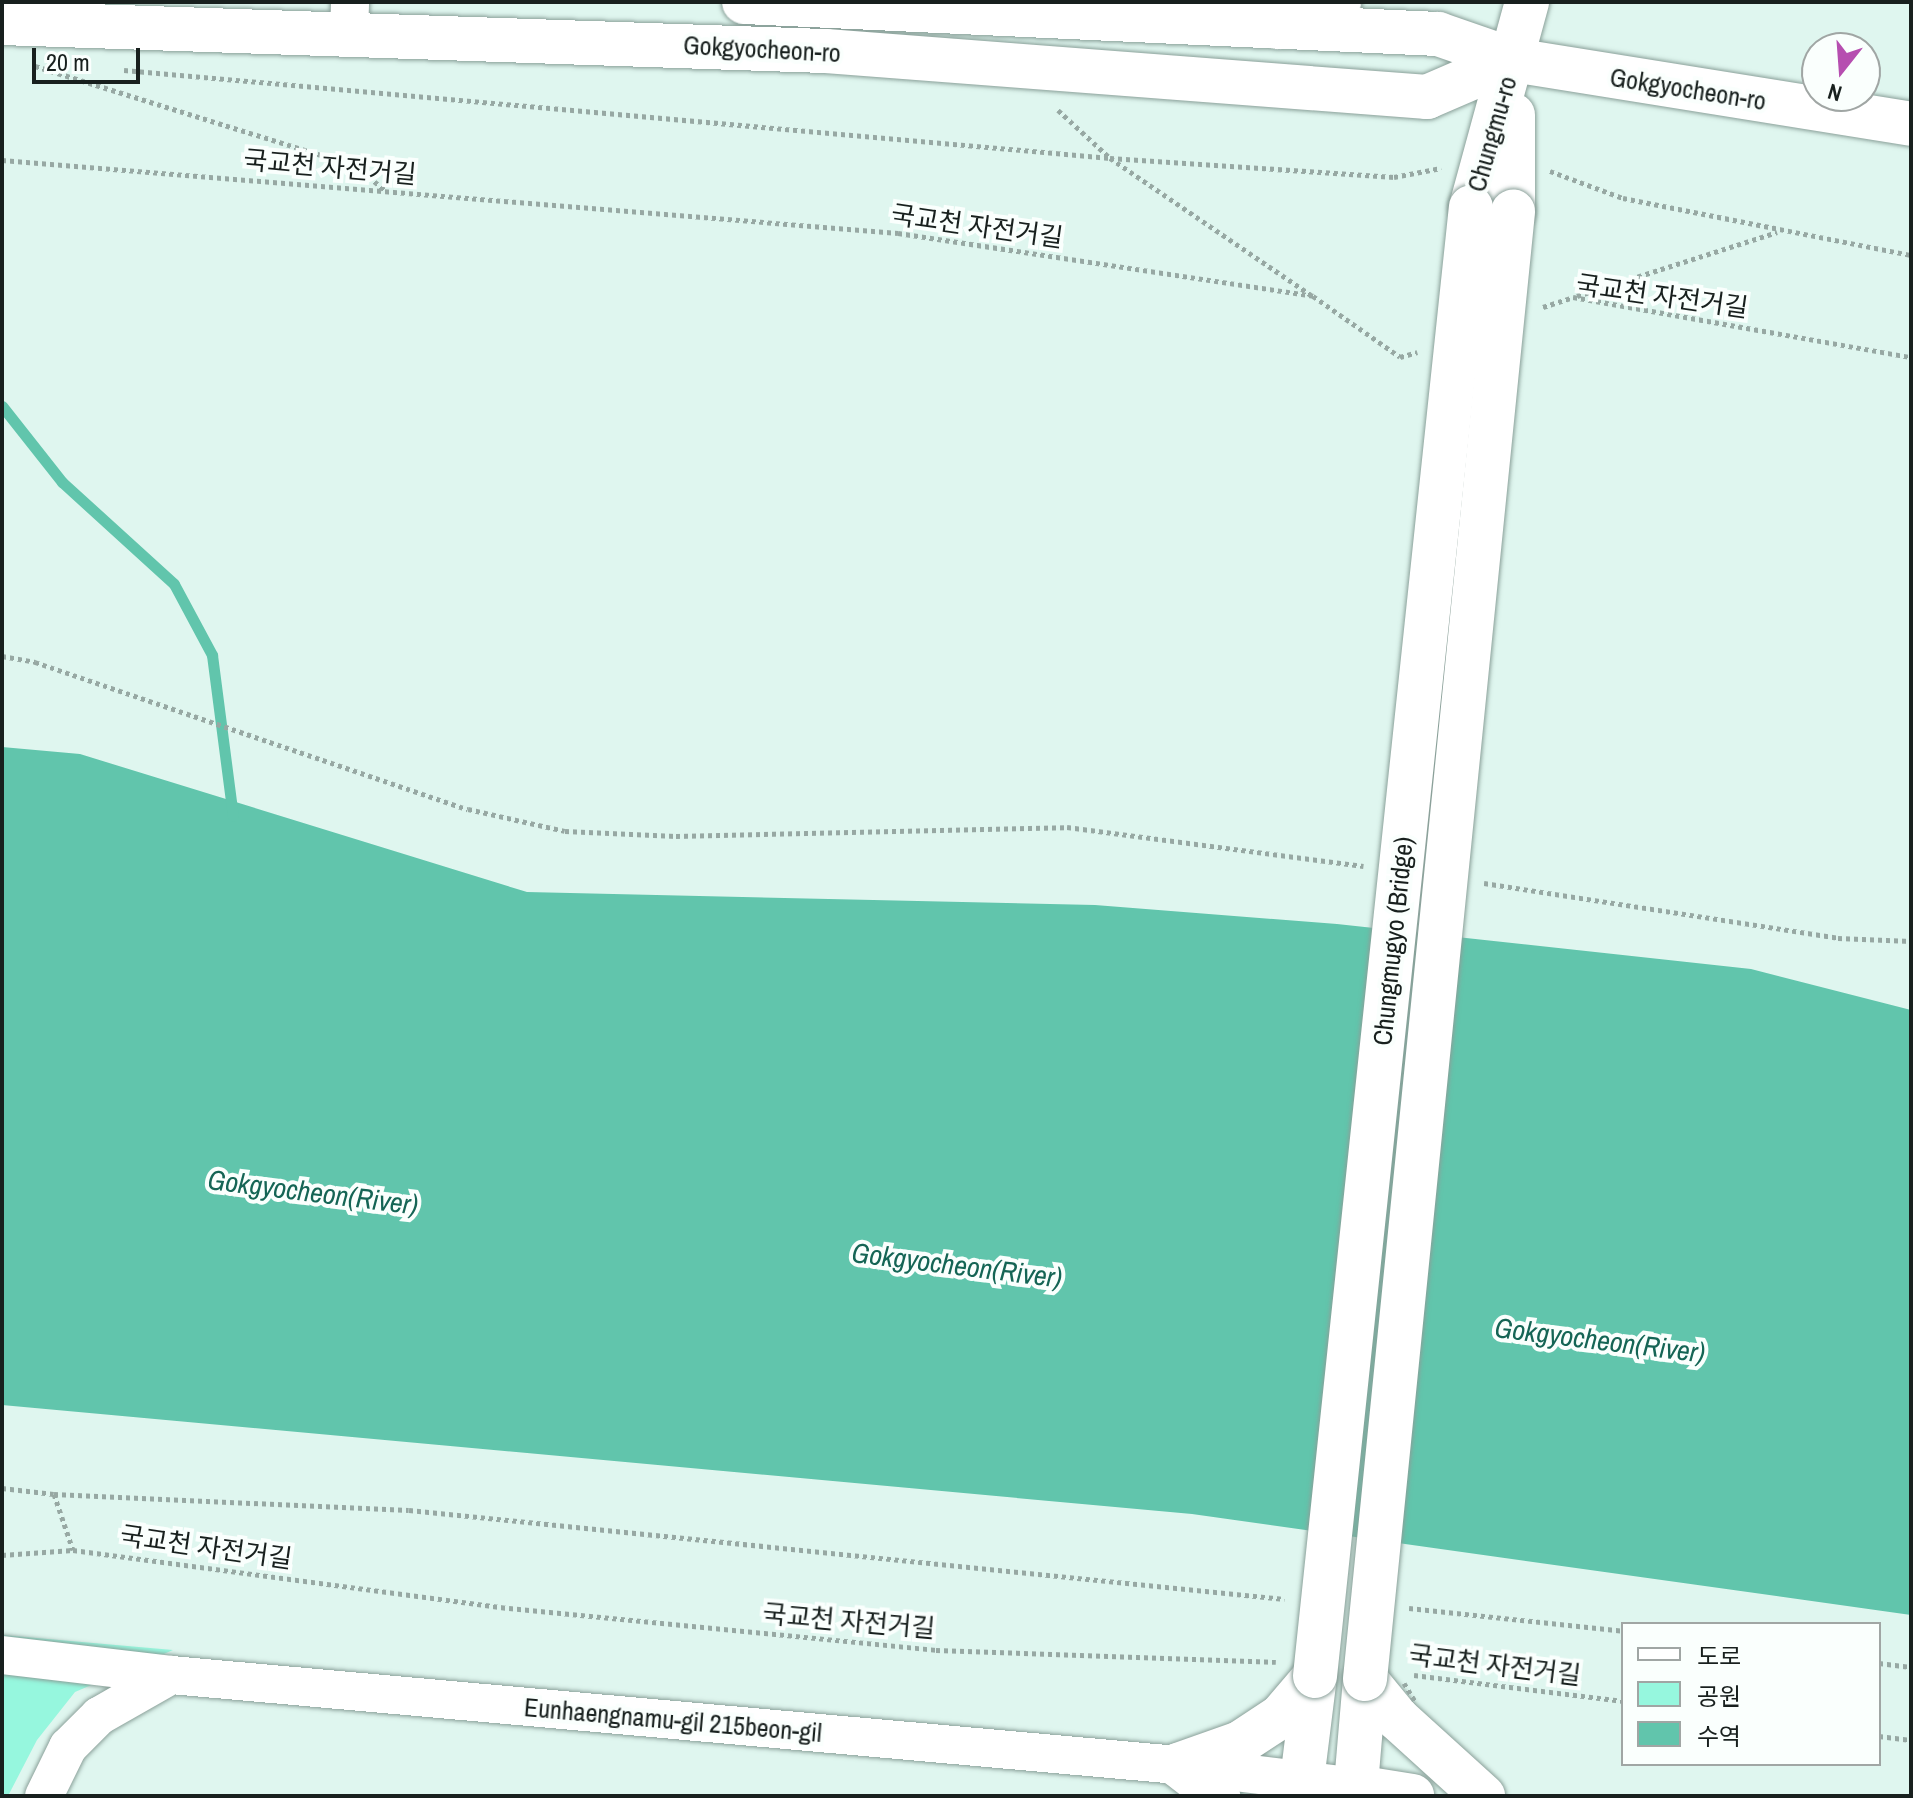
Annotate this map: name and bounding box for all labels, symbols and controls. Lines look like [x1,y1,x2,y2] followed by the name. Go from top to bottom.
[682,29,842,69] street label: Gokgyocheon-ro
[36,32,144,82] scale bar
[1801,32,1881,112] north arrow
[46,46,90,78] text: 20 m
[1608,61,1768,117] street label: Gokgyocheon-ro
[1461,73,1523,195] street label: Chungmu-ro
[1824,77,1845,109] text: N
[242,144,418,190] street label: 국교천 자전거길
[889,198,1065,254] street label: 국교천 자전거길
[1574,268,1750,324] street label: 국교천 자전거길
[1367,835,1419,1047] street label: Chungmugyo (Bridge)
[206,1162,420,1222] water label: Gokgyocheon(River)
[850,1235,1064,1295] water label: Gokgyocheon(River)
[1493,1310,1707,1370] water label: Gokgyocheon(River)
[118,1519,294,1575] street label: 국교천 자전거길
[761,1598,937,1644] street label: 국교천 자전거길
[1621,1622,1881,1766] legend
[1407,1639,1583,1691] street label: 국교천 자전거길
[1697,1640,1741,1672] text: 도로
[1697,1680,1741,1712] text: 공원
[523,1691,823,1749] street label: Eunhaengnamu-gil 215beon-gil
[1697,1720,1741,1752] text: 수역

